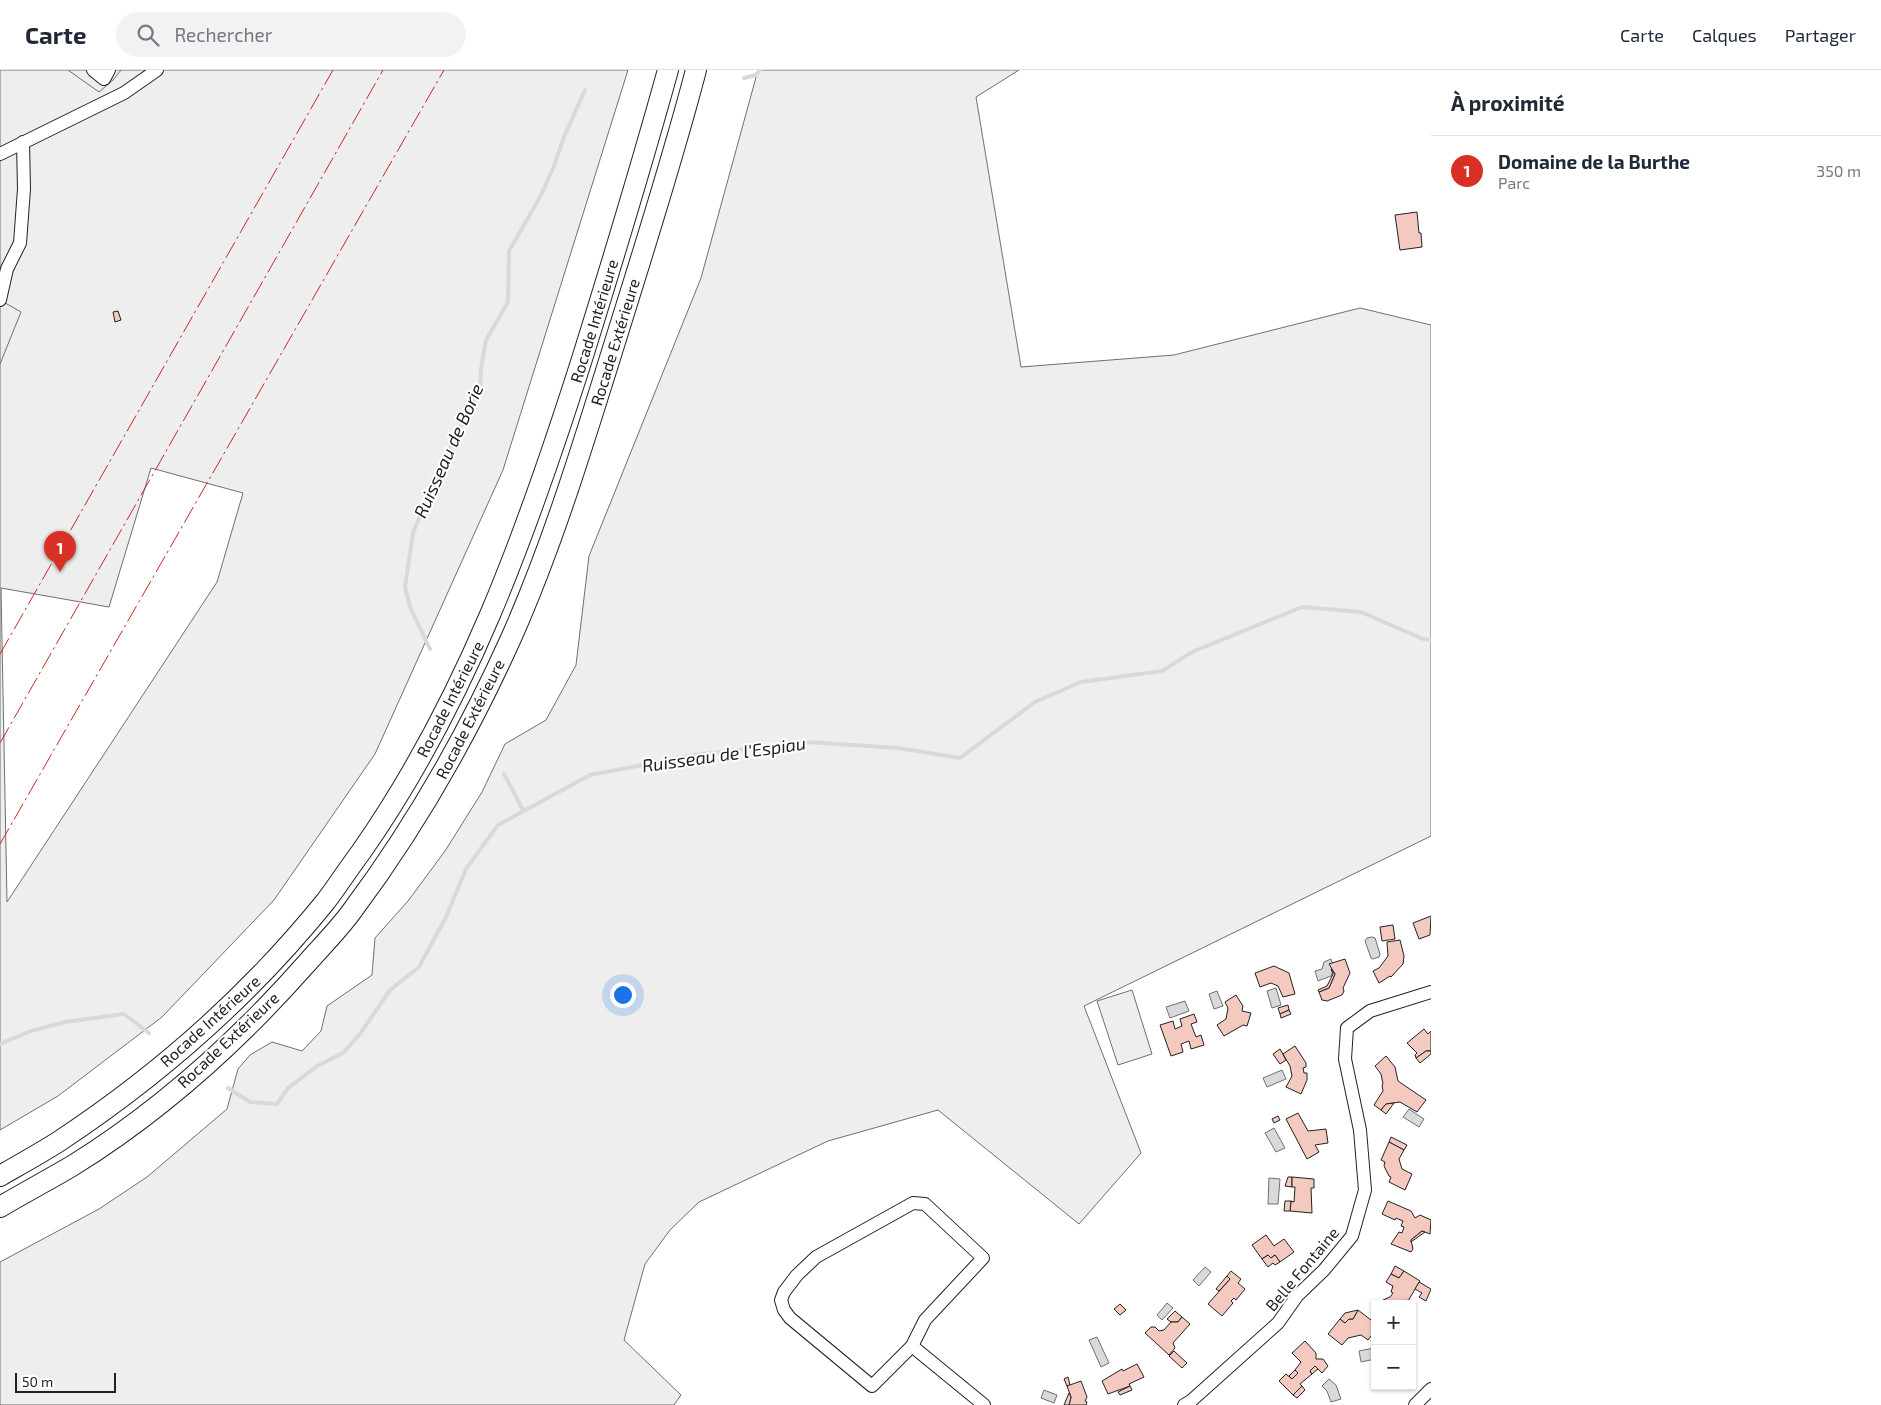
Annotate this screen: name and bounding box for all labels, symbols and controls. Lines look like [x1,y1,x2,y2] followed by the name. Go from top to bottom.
[116,12,466,57] search box
[25,20,86,49] text: Carte
[134,21,162,49] icon: search
[174,23,272,46] text: Rechercher
[1620,24,1664,46] text: Carte
[1692,24,1757,46] text: Calques
[1785,24,1856,46] text: Partager
[1451,90,1565,115] text: À proximité
[1498,150,1690,173] text: Domaine de la Burthe
[1464,161,1470,180] text: 1
[1816,161,1861,180] text: 350 m
[1498,173,1530,192] text: Parc
[566,257,621,385] street label: Rocade Intérieure
[586,276,643,408] street label: Rocade Extérieure
[409,380,488,521] water label: Ruisseau de Borie
[44,531,76,572] pin: 1
[412,637,487,760] street label: Rocade Intérieure
[431,656,508,782] street label: Rocade Extérieure
[641,732,807,776] water label: Ruisseau de l'Espiau
[156,971,264,1070] street label: Rocade Intérieure
[610,982,636,1008] your location
[173,988,282,1092] street label: Rocade Extérieure
[1261,1223,1342,1314] street label: Belle Fontaine
[1371,1300,1416,1390] map controls
[1371,1300,1416,1345] button: +
[1371,1345,1416,1390] button: −
[15,1370,116,1393] scale bar
[22,1373,53,1390] text: 50 m

